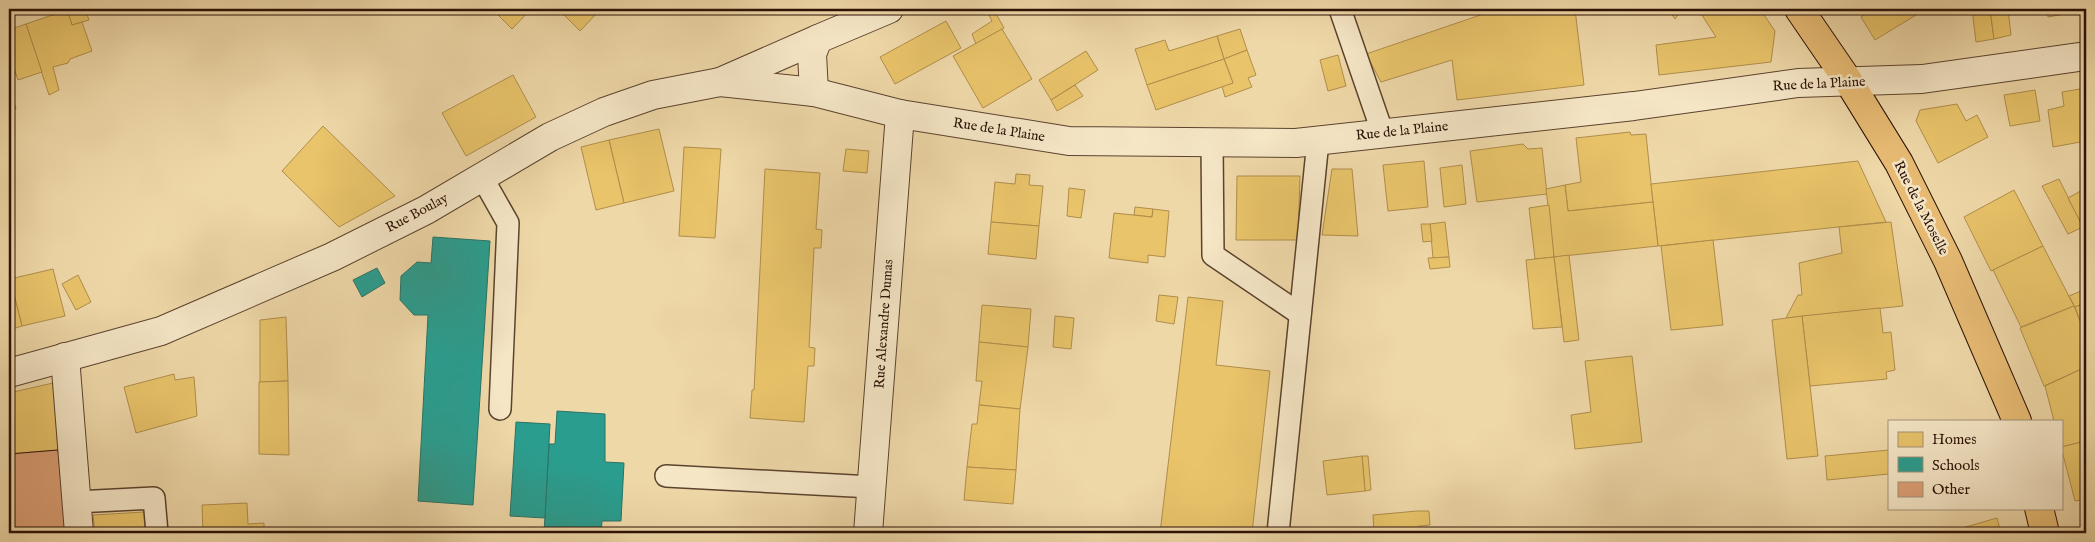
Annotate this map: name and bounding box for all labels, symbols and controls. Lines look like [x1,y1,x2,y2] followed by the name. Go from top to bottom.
[1772,73,1866,95] street label: Rue de la Plaine
[952,114,1047,146] street label: Rue de la Plaine
[1355,117,1450,145] street label: Rue de la Plaine
[1890,158,1953,259] street label: Rue de la Moselle
[383,189,451,237] street label: Rue Boulay
[870,259,898,389] street label: Rue Alexandre Dumas
[1888,420,2062,510] legend
[1932,430,1976,449] text: Homes
[1932,456,1980,475] text: Schools
[1932,480,1970,499] text: Other

